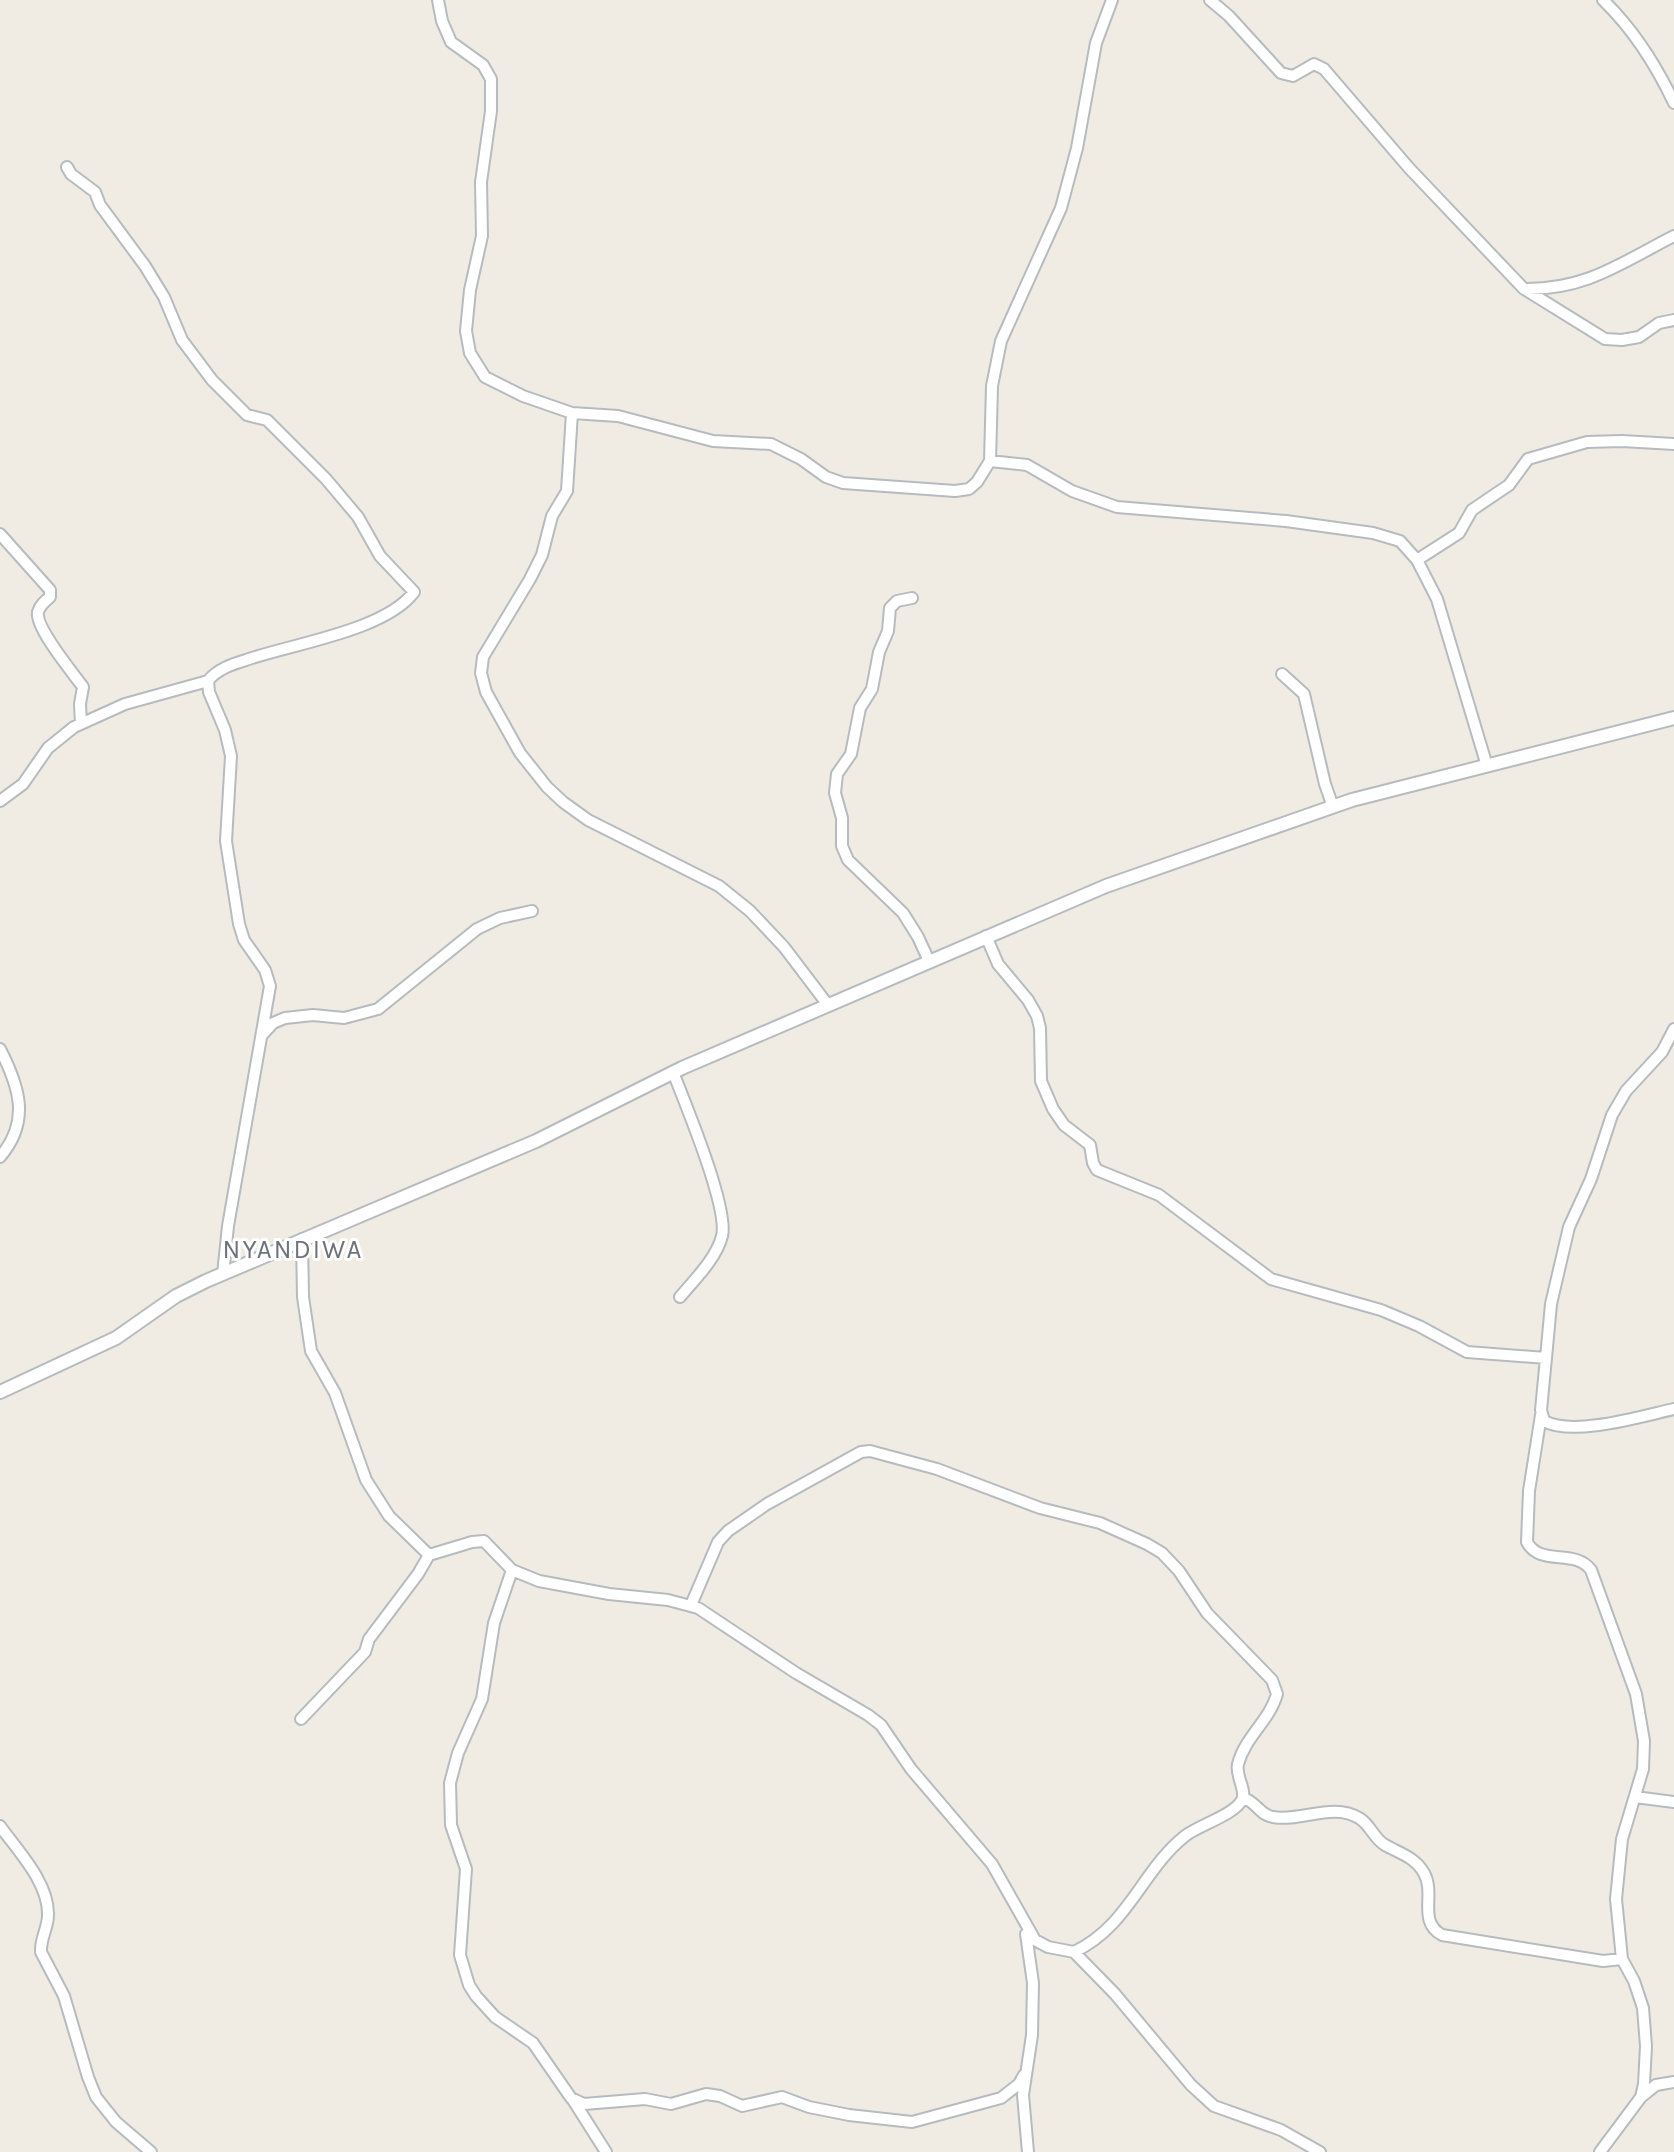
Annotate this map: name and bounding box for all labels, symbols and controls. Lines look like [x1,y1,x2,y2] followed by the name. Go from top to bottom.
[223,1234,363,1265] district label: NYANDIWA

